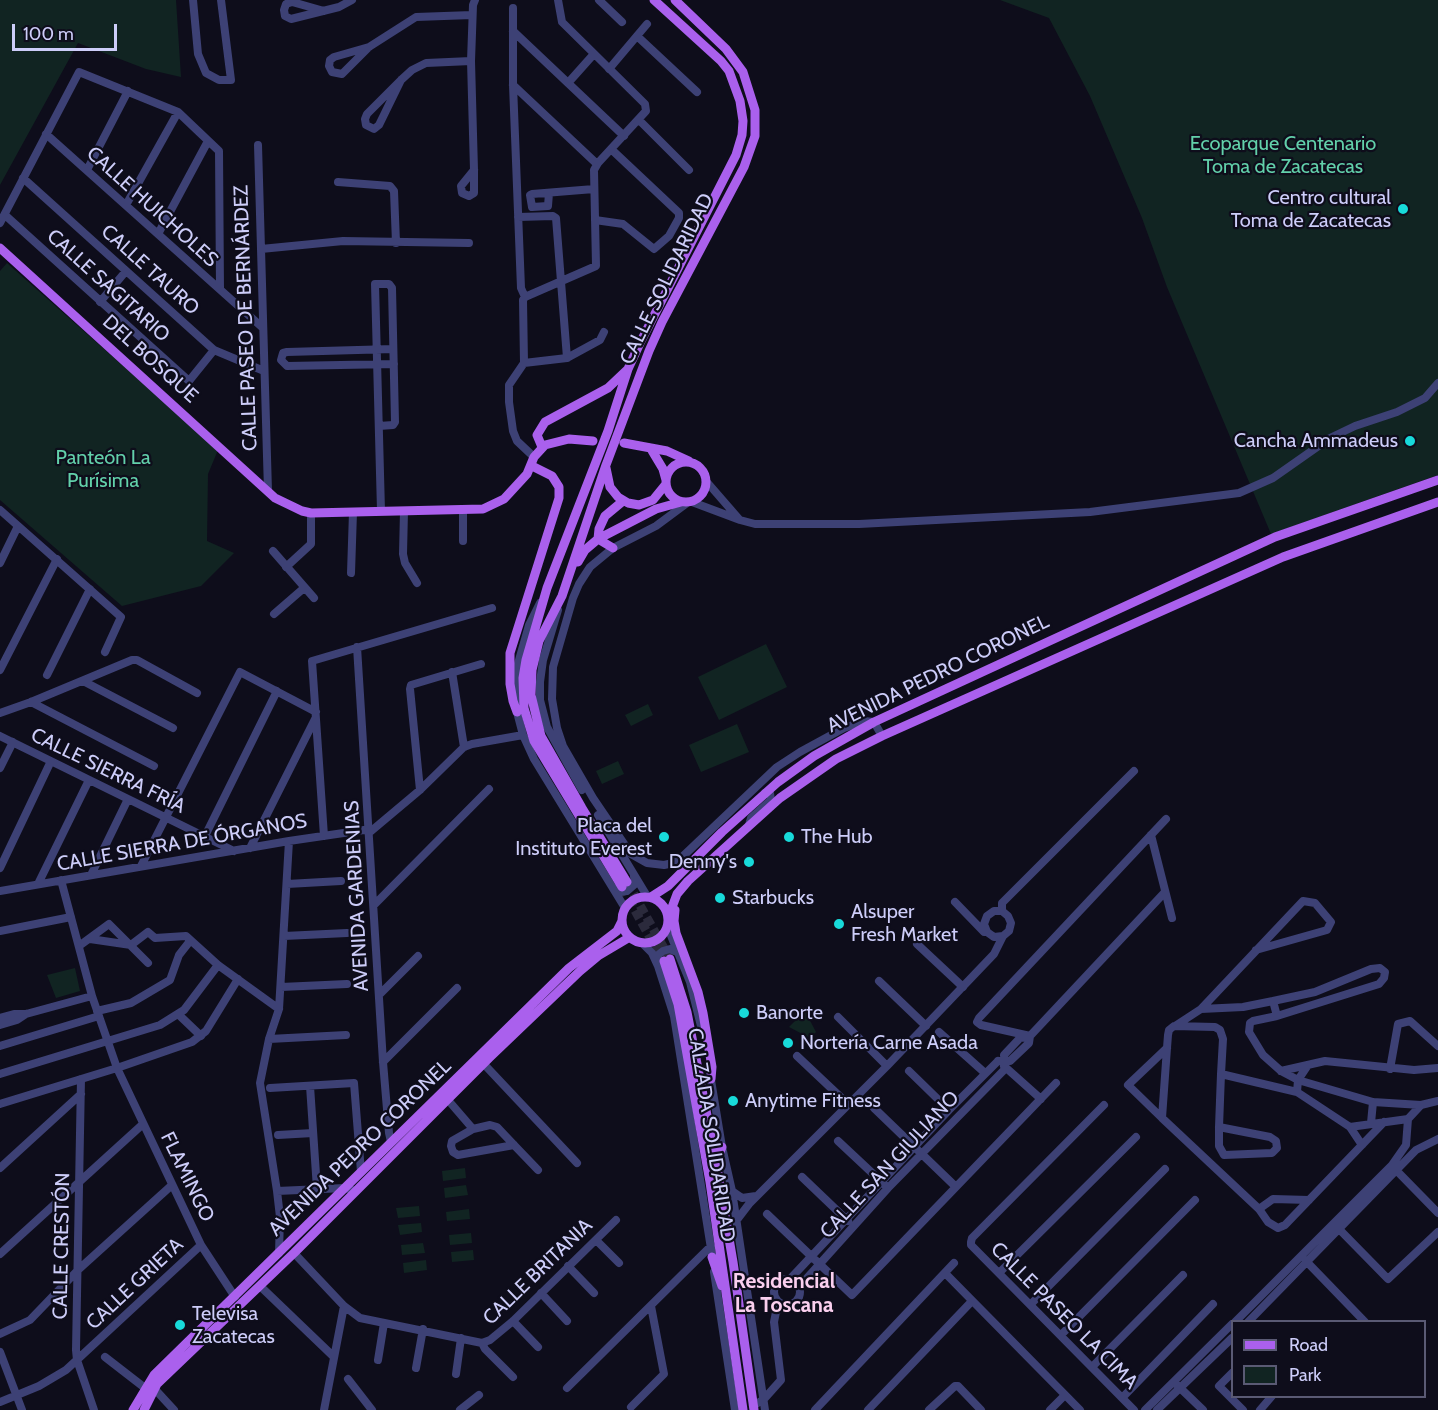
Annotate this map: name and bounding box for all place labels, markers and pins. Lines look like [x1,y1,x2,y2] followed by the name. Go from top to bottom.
[1231,186,1391,233] place label: Centro cultural Toma de Zacatecas
[1396,202,1410,216] marker: Centro cultural Toma de Zacatecas
[1234,429,1398,453] place label: Cancha Ammadeus
[1403,434,1417,448] marker: Cancha Ammadeus
[515,814,652,861] place label: Placa del Instituto Everest
[801,825,873,849] place label: The Hub
[657,830,671,844] marker: Placa del Instituto Everest
[782,830,796,844] marker: The Hub
[669,850,737,874] place label: Denny's
[742,855,756,869] marker: Denny's
[732,886,814,910] place label: Starbucks
[713,891,727,905] marker: Starbucks
[851,900,958,947] place label: Alsuper Fresh Market
[832,917,846,931] marker: Alsuper Fresh Market
[756,1001,823,1025] place label: Banorte
[737,1006,751,1020] marker: Banorte
[800,1031,978,1055] place label: Nortería Carne Asada
[781,1036,795,1050] marker: Nortería Carne Asada
[745,1089,881,1113] place label: Anytime Fitness
[726,1094,740,1108] marker: Anytime Fitness
[192,1302,275,1349] place label: Televisa Zacatecas
[173,1318,187,1332] marker: Televisa Zacatecas

